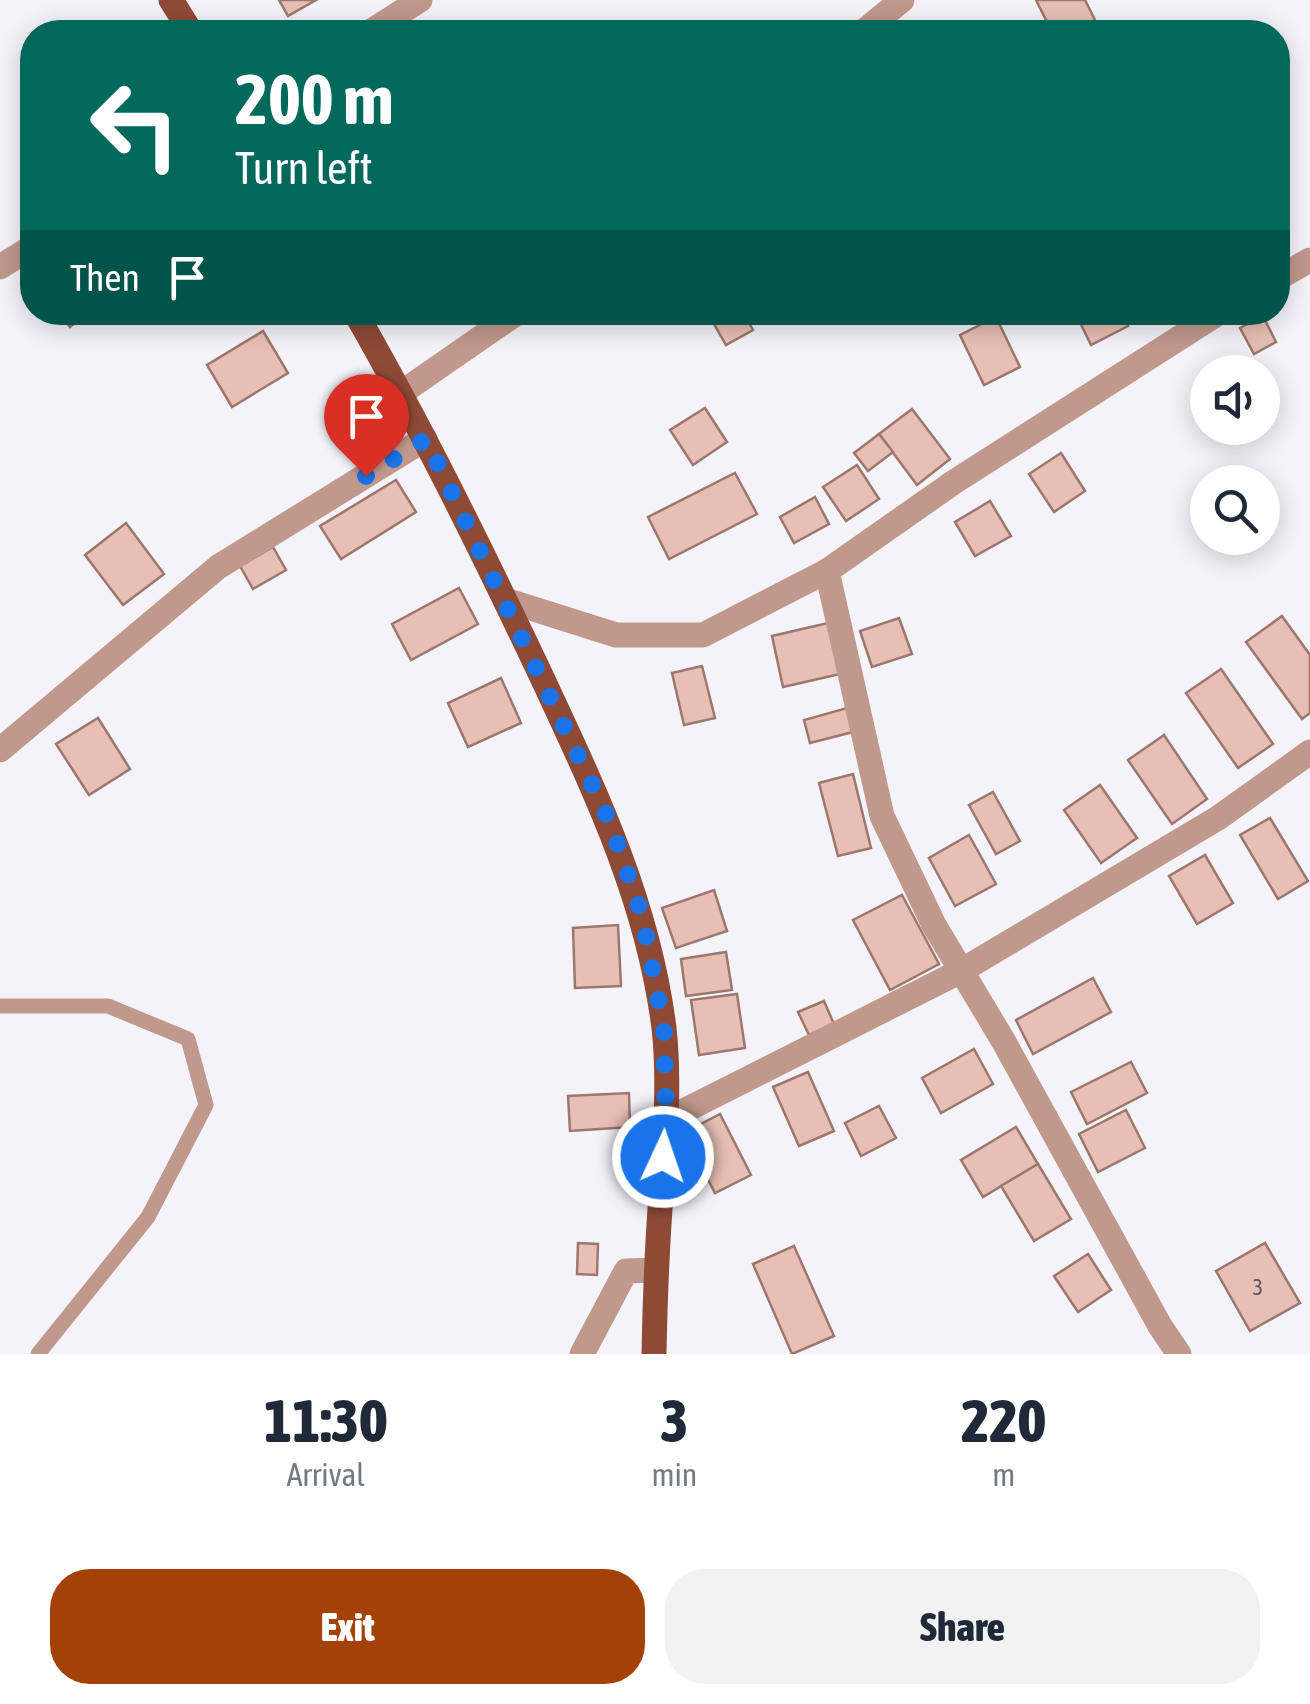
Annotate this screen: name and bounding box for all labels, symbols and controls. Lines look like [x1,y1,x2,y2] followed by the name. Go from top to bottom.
[235,59,394,139] text: 200 m
[70,60,200,190] icon: left
[235,142,373,194] text: Turn left
[160,250,215,305] icon: arrive
[70,256,140,299] text: Then
[1190,355,1280,555] map controls
[1190,355,1280,445] button: sound
[324,374,409,477] pin
[339,389,394,444] icon: arrive
[1190,465,1280,555] button: search
[611,1105,715,1209] position arrow
[1253,1274,1263,1300] house number: 3
[264,1386,387,1455] text: 11:30
[660,1386,689,1455] text: 3
[961,1386,1046,1455] text: 220
[287,1456,365,1493] text: Arrival
[651,1456,697,1493] text: min
[992,1456,1015,1493] text: m
[50,1569,645,1684] button: Exit
[665,1569,1260,1684] button: Share

